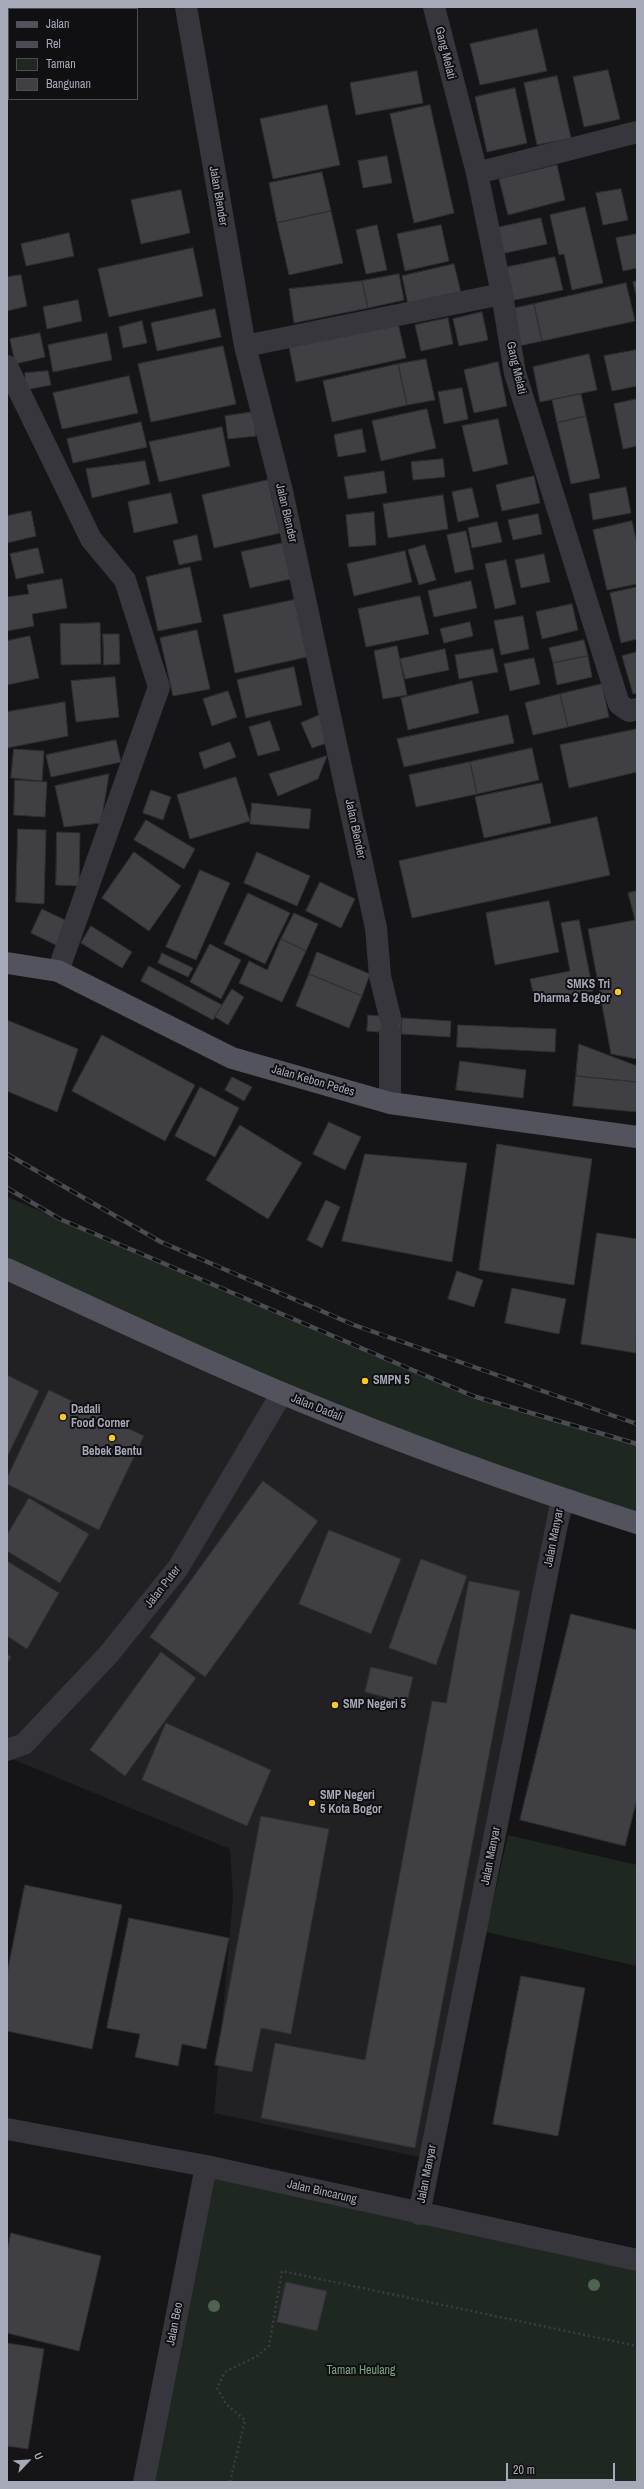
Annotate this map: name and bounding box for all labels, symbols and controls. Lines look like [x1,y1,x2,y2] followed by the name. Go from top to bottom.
[8,8,138,100] legend
[46,16,70,32] text: Jalan
[432,25,458,81] street label: Gang Melati
[46,36,61,52] text: Rel
[46,56,76,72] text: Taman
[46,76,91,92] text: Bangunan
[206,165,230,227] street label: Jalan Blender
[503,340,529,396] street label: Gang Melati
[272,482,300,544] street label: Jalan Blender
[342,798,368,860] street label: Jalan Blender
[533,978,610,1006] place label: SMKS Tri Dharma 2 Bogor
[613,987,623,997] marker: SMKS Tri Dharma 2 Bogor
[270,1062,356,1100] street label: Jalan Kebon Pedes
[373,1374,410,1388] place label: SMPN 5
[360,1376,370,1386] marker: SMPN 5
[289,1391,345,1425] street label: Jalan Dadali
[71,1403,130,1431] place label: Dadali Food Corner
[58,1412,68,1422] marker: Dadali Food Corner
[107,1433,117,1443] marker: Bebek Bentu
[82,1445,142,1459] place label: Bebek Bentu
[541,1508,567,1568] street label: Jalan Manyar
[142,1563,184,1611] street label: Jalan Puter
[343,1698,406,1712] place label: SMP Negeri 5
[330,1700,340,1710] marker: SMP Negeri 5
[320,1789,382,1817] place label: SMP Negeri 5 Kota Bogor
[307,1798,317,1808] marker: SMP Negeri 5 Kota Bogor
[478,1826,504,1886] street label: Jalan Manyar
[414,2144,440,2204] street label: Jalan Manyar
[286,2177,358,2207] street label: Jalan Bincarung
[164,2301,186,2347] street label: Jalan Beo
[326,2364,396,2378] park label: Taman Heulang
[8,2441,48,2481] north arrow
[31,2450,47,2462] text: U
[508,2455,617,2481] scale bar
[513,2462,535,2478] text: 20 m

